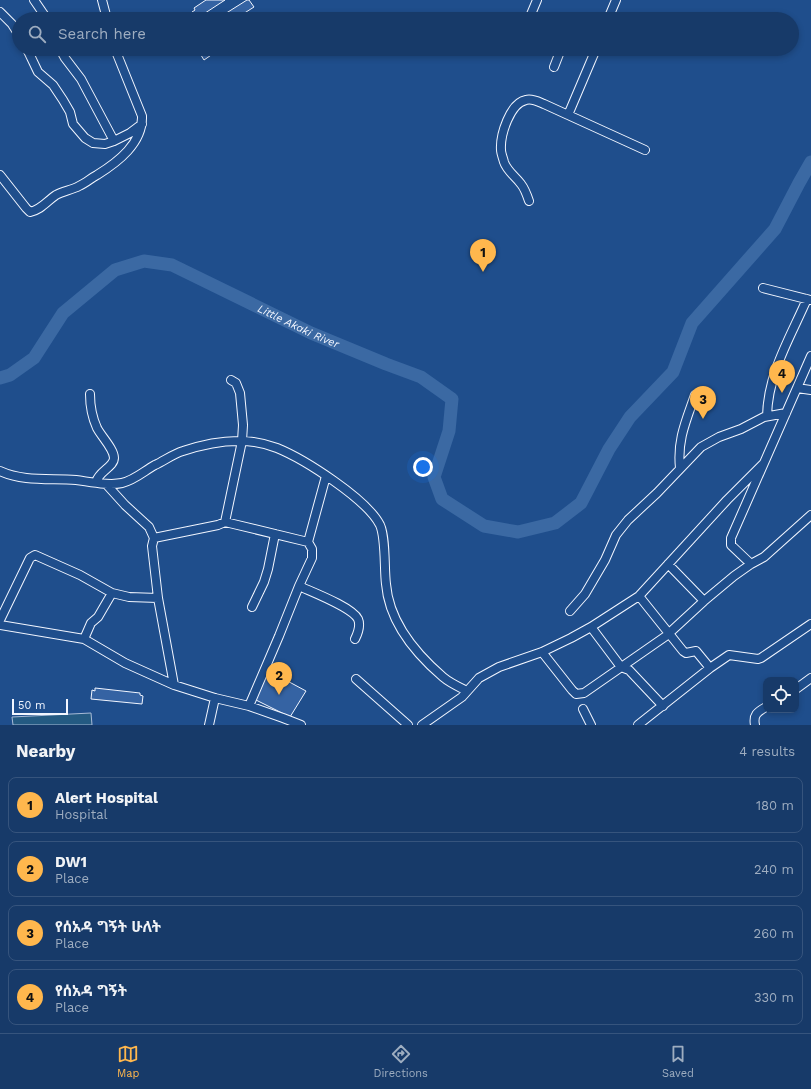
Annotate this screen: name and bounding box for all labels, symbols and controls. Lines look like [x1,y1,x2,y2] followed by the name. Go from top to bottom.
[12,12,799,56] search box
[26,23,48,45] icon: search
[58,25,146,43] text: Search here
[470,239,496,272] pin: 1
[256,301,342,351] water label: Little Akaki River
[769,360,795,393] pin: 4
[690,386,716,419] pin: 3
[413,457,433,477] your location
[266,662,292,695] pin: 2
[763,677,799,713] map controls
[763,677,799,713] button: locate
[12,697,68,716] scale bar
[18,699,45,712] text: 50 m
[16,741,75,761] text: Nearby
[739,744,795,759] text: 4 results
[55,789,158,807] text: Alert Hospital
[27,798,33,813] text: 1
[756,798,794,813] text: 180 m
[55,807,107,822] text: Hospital
[55,853,87,871] text: DW1
[26,862,34,877] text: 2
[754,862,794,877] text: 240 m
[55,871,89,886] text: Place
[55,918,161,936] text: የሰአዳ ግኝት ሁለት
[26,926,34,941] text: 3
[754,926,794,941] text: 260 m
[55,936,89,951] text: Place
[55,982,127,1000] text: የሰአዳ ግኝት
[26,990,34,1005] text: 4
[754,990,794,1005] text: 330 m
[55,1000,89,1015] text: Place
[117,1043,139,1080] tab: Map
[374,1043,428,1080] tab: Directions
[662,1043,694,1080] tab: Saved

